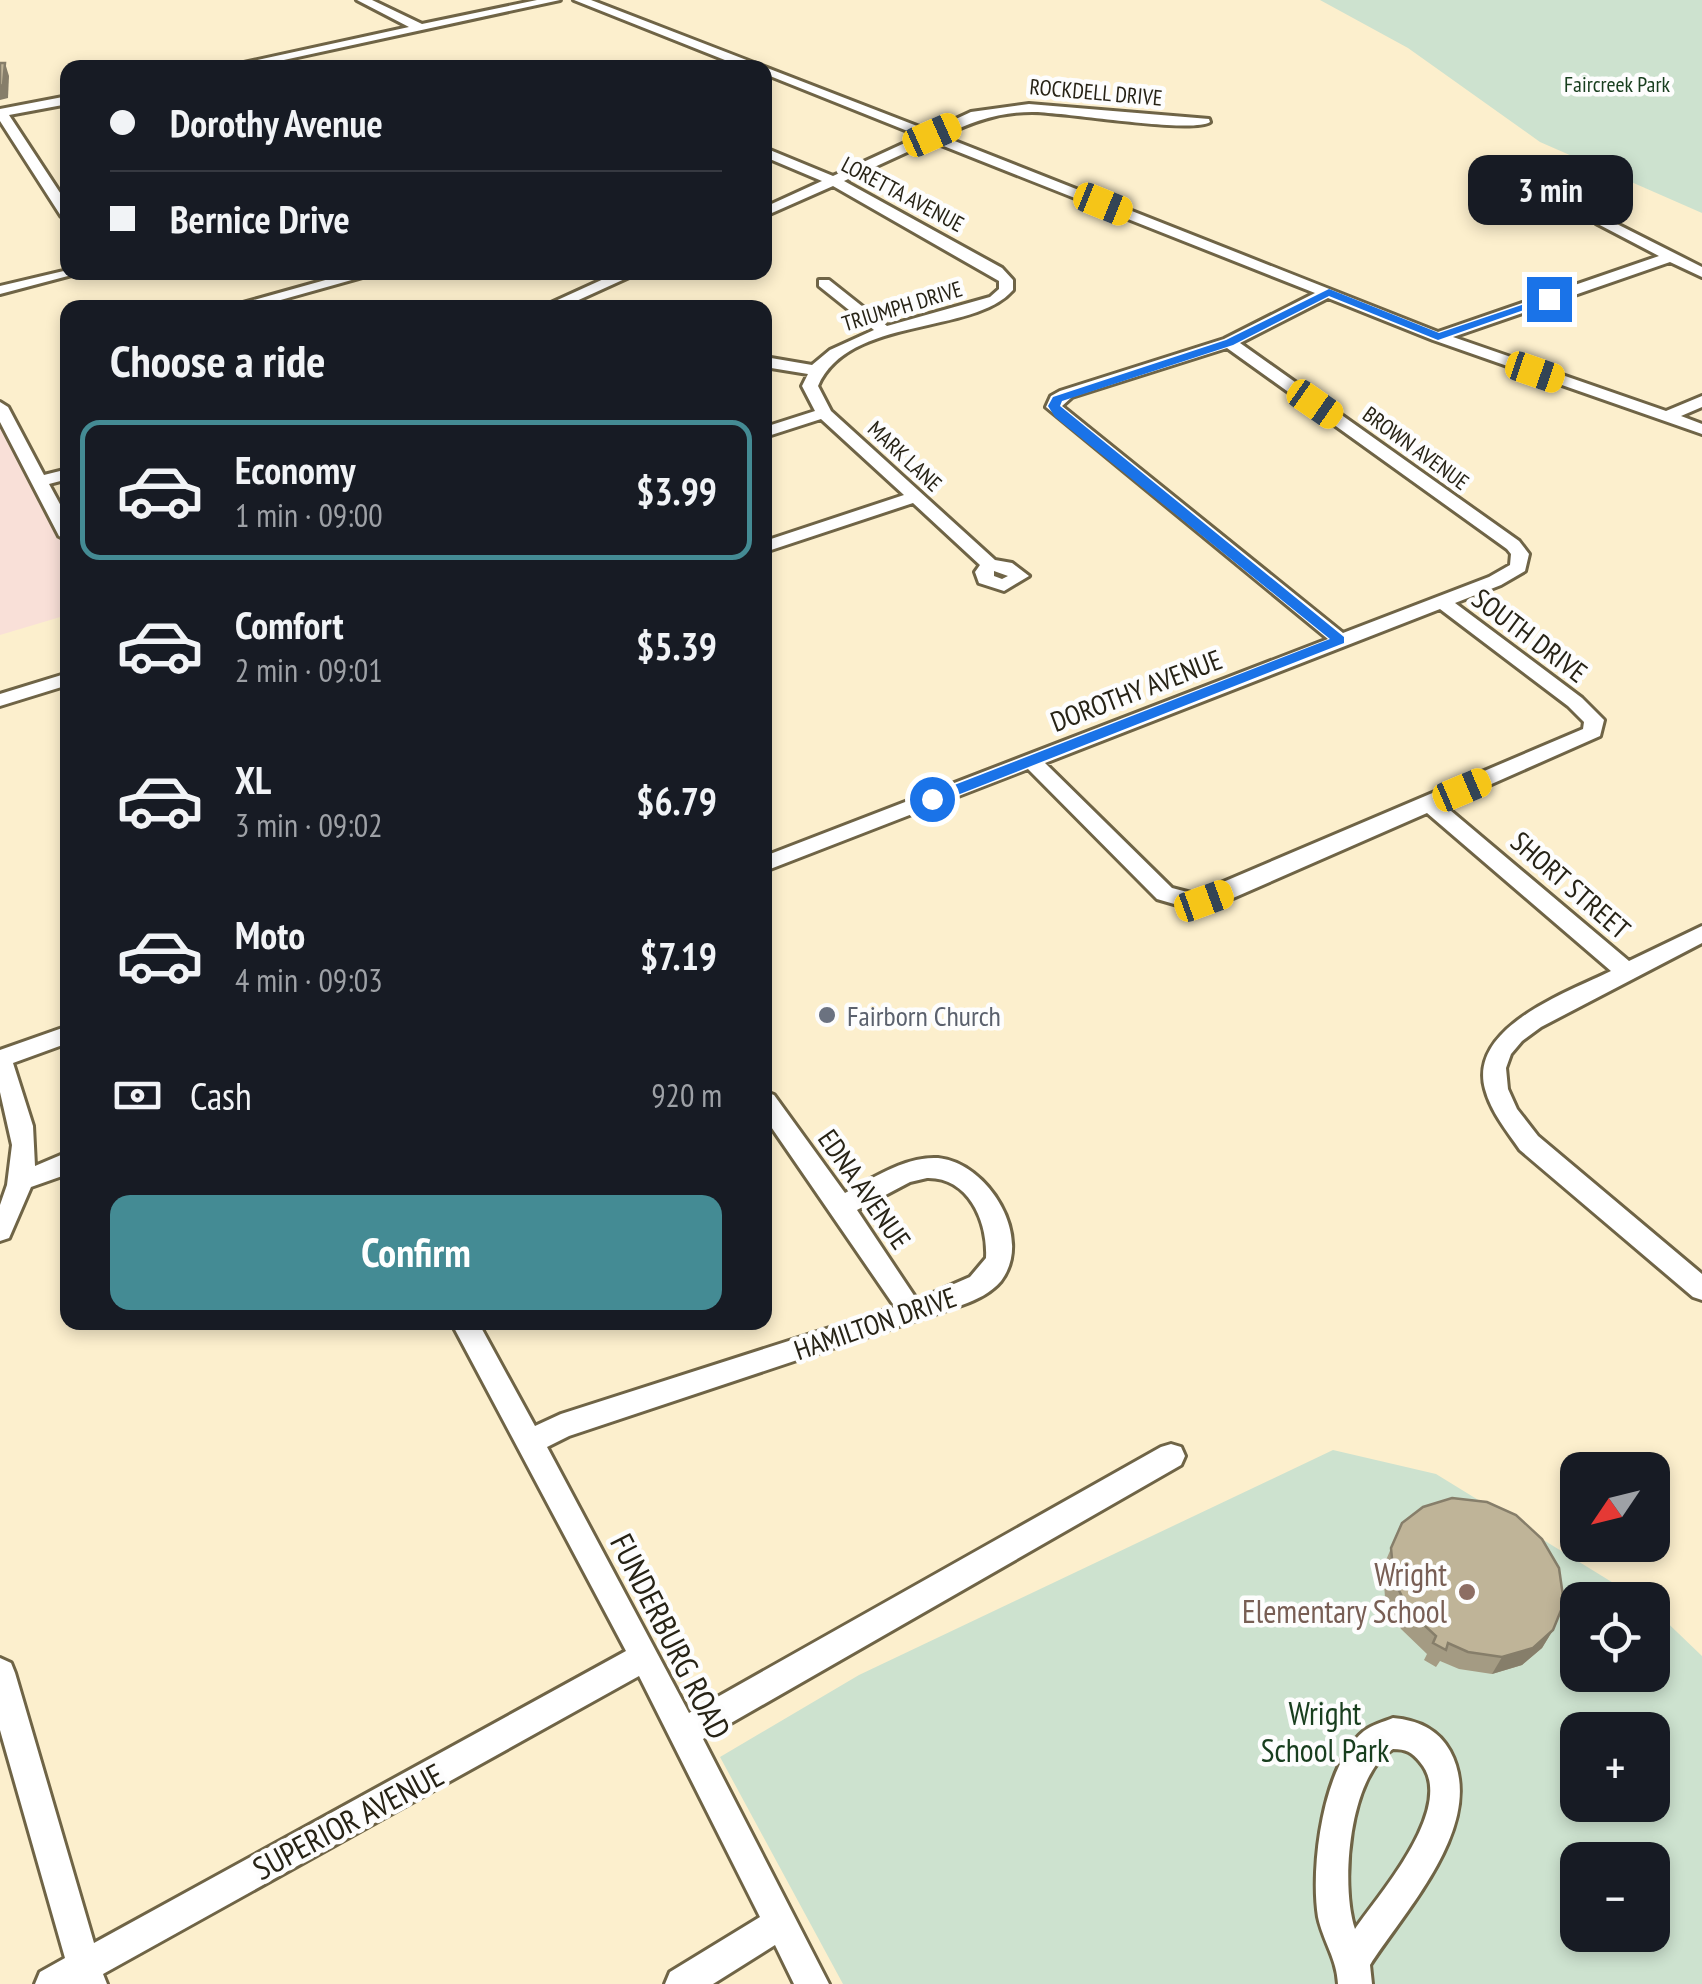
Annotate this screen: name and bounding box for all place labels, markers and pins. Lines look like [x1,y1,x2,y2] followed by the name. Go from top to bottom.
[847,997,1001,1034] place label: Fairborn Church
[816,1004,838,1026] marker: Fairborn Church
[1242,1553,1448,1632] place label: Wright Elementary School
[1456,1581,1478,1603] marker: Wright Elementary School

